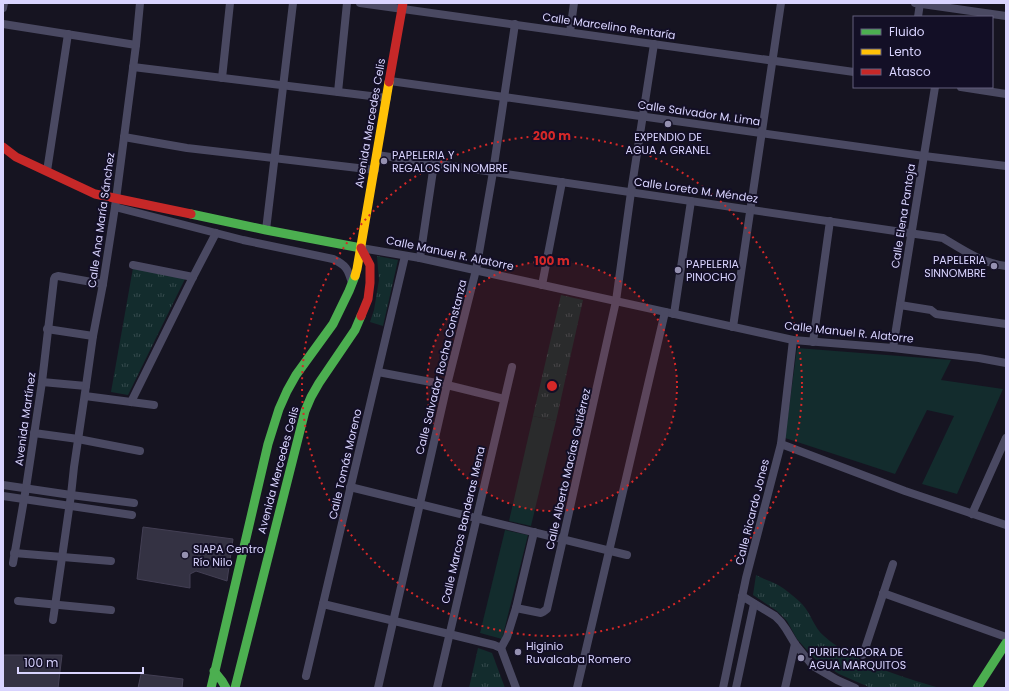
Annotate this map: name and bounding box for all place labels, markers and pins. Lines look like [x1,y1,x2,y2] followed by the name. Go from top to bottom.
[663,119,673,129] marker: EXPENDIO DE AGUA A GRANEL
[626,129,711,158] place label: EXPENDIO DE AGUA A GRANEL
[392,147,508,176] place label: PAPELERIA Y REGALOS SIN NOMBRE
[379,156,389,166] marker: PAPELERIA Y REGALOS SIN NOMBRE
[924,252,987,281] place label: PAPELERIA SINNOMBRE
[686,256,740,285] place label: PAPELERIA PINOCHO
[989,261,999,271] marker: PAPELERIA SINNOMBRE
[673,265,683,275] marker: PAPELERIA PINOCHO
[545,379,559,393] centre of rings
[193,541,264,570] place label: SIAPA Centro Río Nilo
[180,550,190,560] marker: SIAPA Centro Río Nilo
[526,638,631,667] place label: Higinio Ruvalcaba Romero
[809,644,906,673] place label: PURIFICADORA DE AGUA MARQUITOS
[513,647,523,657] marker: Higinio Ruvalcaba Romero
[796,653,806,663] marker: PURIFICADORA DE AGUA MARQUITOS

